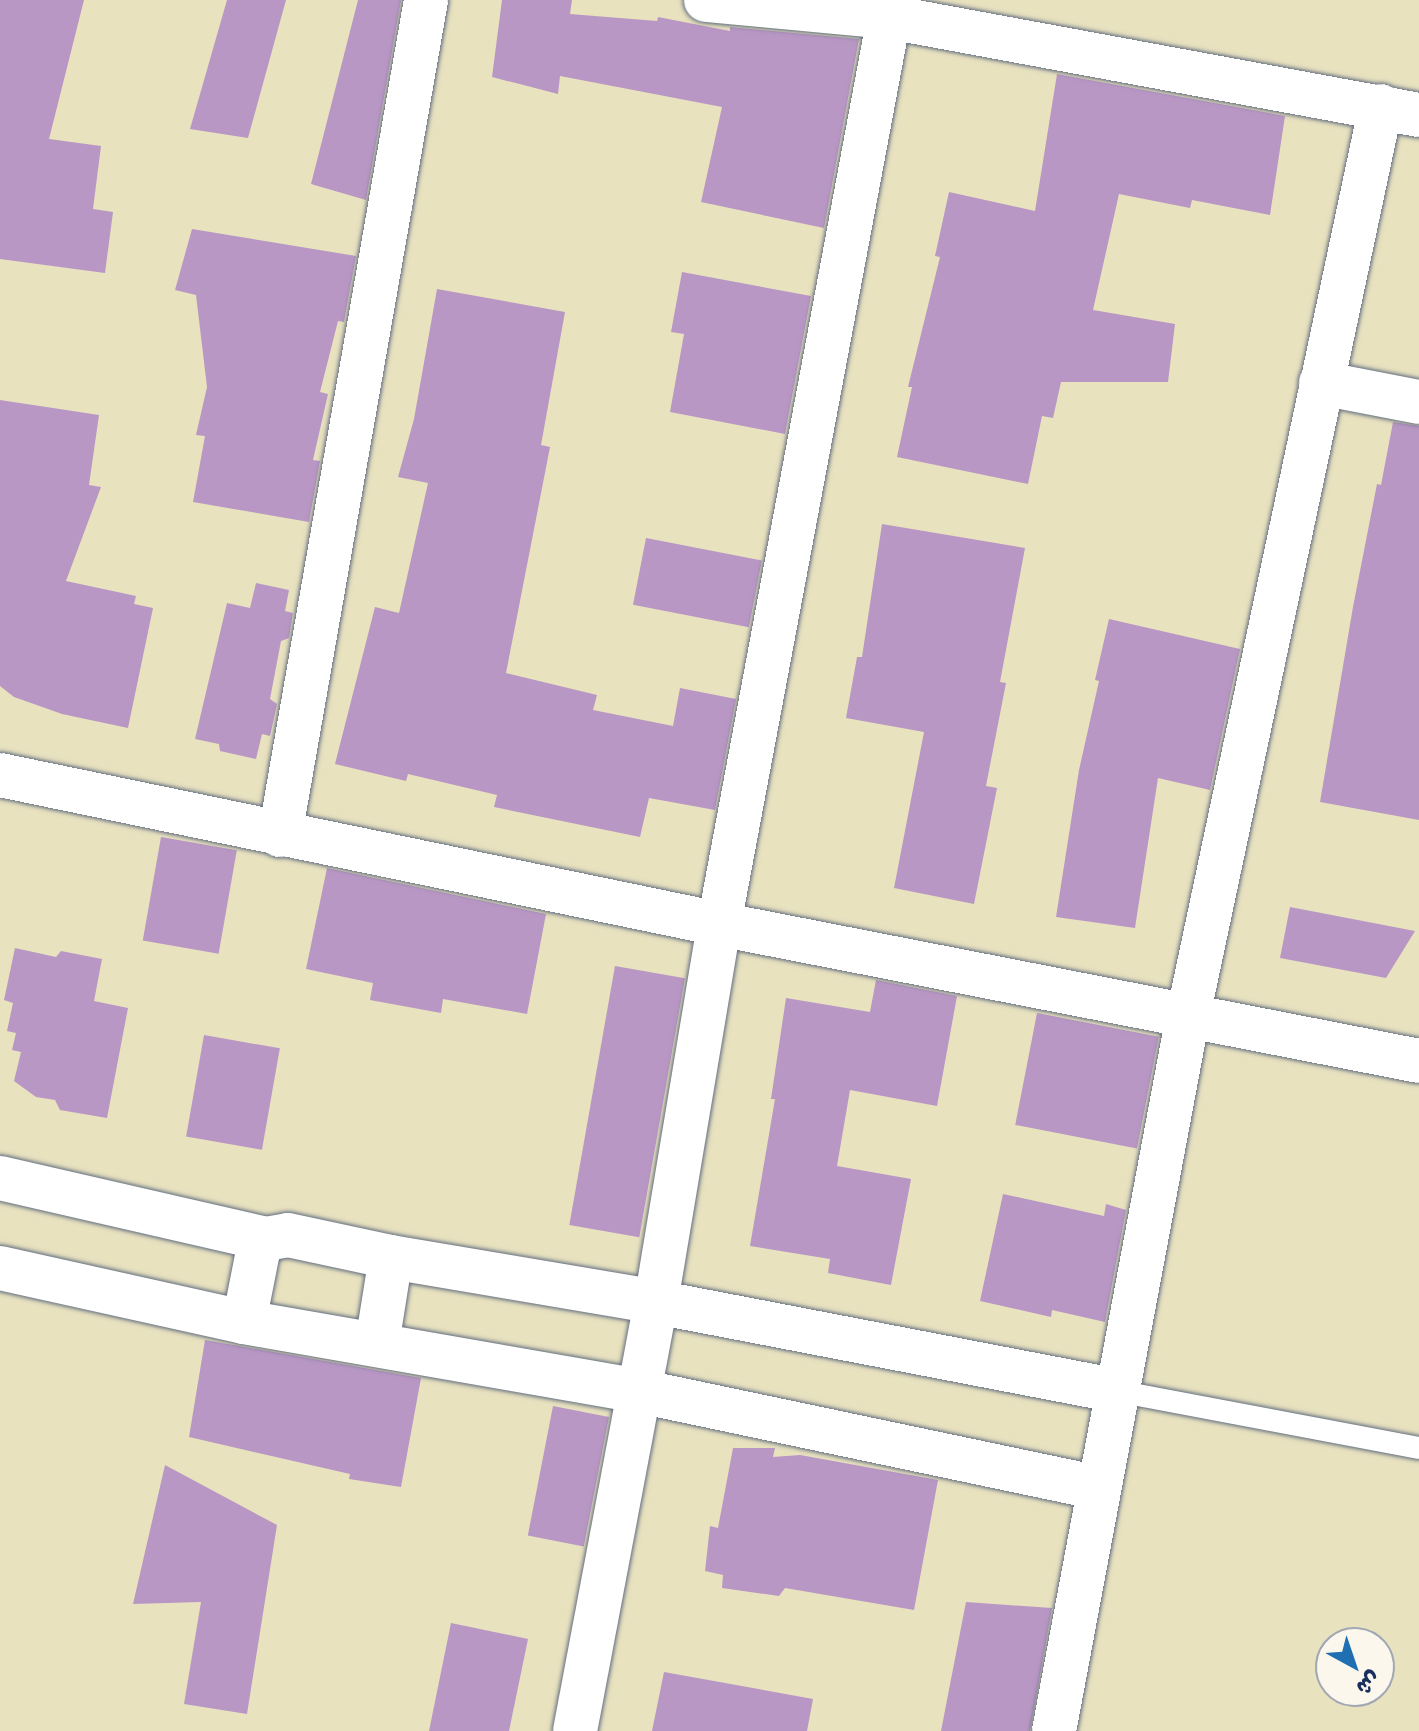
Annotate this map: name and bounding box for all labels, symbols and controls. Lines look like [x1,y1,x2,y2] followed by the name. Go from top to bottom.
[1315,1627,1395,1707] north arrow
[1351,1665,1388,1703] text: ش

